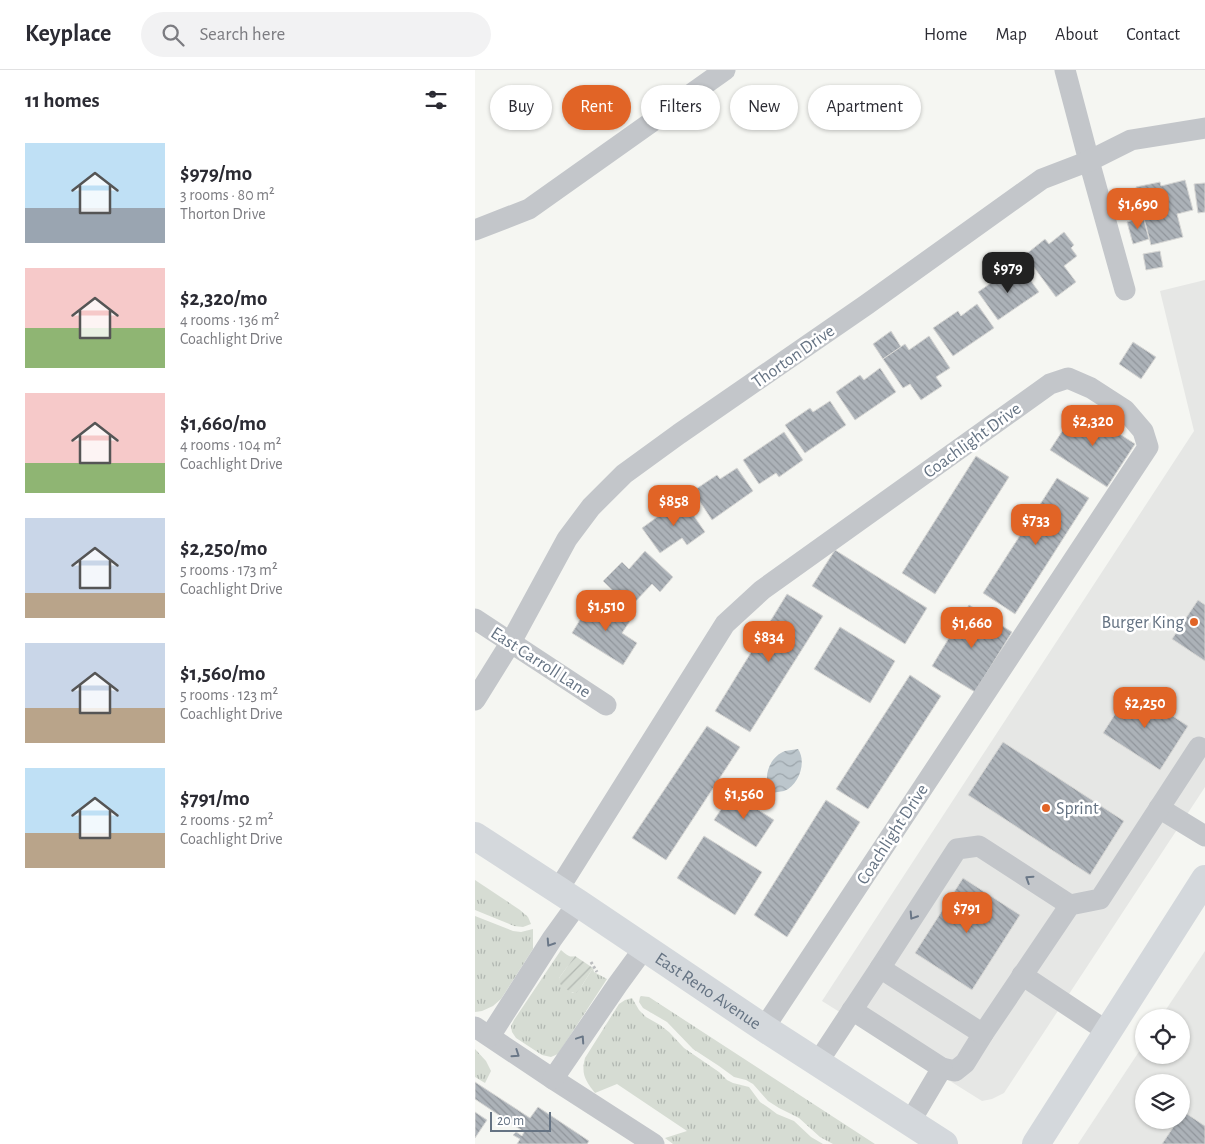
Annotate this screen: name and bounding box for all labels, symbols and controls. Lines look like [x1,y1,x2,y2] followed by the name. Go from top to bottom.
[141,12,491,57] search box
[159,21,187,49] icon: search
[25,22,111,46] text: Keyplace
[199,25,285,44] text: Search here
[924,26,967,44] text: Home
[995,26,1027,44] text: Map
[1055,26,1098,44] text: About
[1126,26,1180,44] text: Contact
[490,85,552,130] chip: Buy
[562,85,631,130] chip: Rent
[641,85,720,130] chip: Filters
[730,85,798,130] chip: New
[808,85,921,130] chip: Apartment
[422,86,450,114] icon: filters
[25,90,100,111] text: 11 homes
[65,163,125,223] icon: home
[180,163,252,184] text: $979/mo
[180,187,275,203] text: 3 rooms · 80 m²
[1097,188,1179,230] pin: $1,690
[1118,196,1158,212] text: $1,690
[180,206,266,222] text: Thorton Drive
[978,252,1038,294] pin: $979
[993,260,1023,276] text: $979
[65,288,125,348] icon: home
[180,288,267,309] text: $2,320/mo
[180,312,279,328] text: 4 rooms · 136 m²
[749,322,838,392] street label: Thorton Drive
[180,331,283,347] text: Coachlight Drive
[921,400,1025,482] street label: Coachlight Drive
[1052,404,1134,447] pin: $2,320
[65,413,125,473] icon: home
[180,413,266,434] text: $1,660/mo
[1072,413,1114,429] text: $2,320
[180,437,281,453] text: 4 rooms · 104 m²
[180,456,283,472] text: Coachlight Drive
[644,484,704,527] pin: $858
[659,493,689,509] text: $858
[1006,504,1066,546] pin: $733
[1022,512,1050,528] text: $733
[65,538,125,598] icon: home
[180,538,267,559] text: $2,250/mo
[180,562,278,578] text: 5 rooms · 173 m²
[180,581,283,597] text: Coachlight Drive
[565,590,647,632] pin: $1,510
[587,598,625,614] text: $1,510
[931,606,1013,649] pin: $1,660
[1101,614,1184,632] place label: Burger King
[952,615,992,631] text: $1,660
[1188,616,1200,628] marker: Burger King
[739,620,799,663] pin: $834
[487,624,594,702] street label: East Carroll Lane
[754,629,784,645] text: $834
[65,663,125,723] icon: home
[180,663,265,684] text: $1,560/mo
[1104,686,1186,729] pin: $2,250
[180,687,278,703] text: 5 rooms · 123 m²
[1124,695,1166,711] text: $2,250
[180,706,283,722] text: Coachlight Drive
[703,778,785,820] pin: $1,560
[854,781,932,888] street label: Coachlight Drive
[724,786,764,802] text: $1,560
[65,788,125,848] icon: home
[180,788,250,809] text: $791/mo
[1056,800,1099,818] place label: Sprint
[1040,802,1052,814] marker: Sprint
[180,812,273,828] text: 2 rooms · 52 m²
[180,831,283,847] text: Coachlight Drive
[1026,875,1035,885] one-way arrow
[937,892,997,934] pin: $791
[953,900,981,916] text: $791
[910,911,919,920] one-way arrow
[547,937,557,946] one-way arrow
[652,950,764,1033] street label: East Reno Avenue
[1135,1009,1190,1129] map controls
[1135,1009,1190,1064] button: locate
[575,1035,584,1045] one-way arrow
[510,1048,519,1057] one-way arrow
[1135,1074,1190,1129] button: layers
[490,1109,551,1132] scale bar
[497,1114,524,1128] text: 20 m

